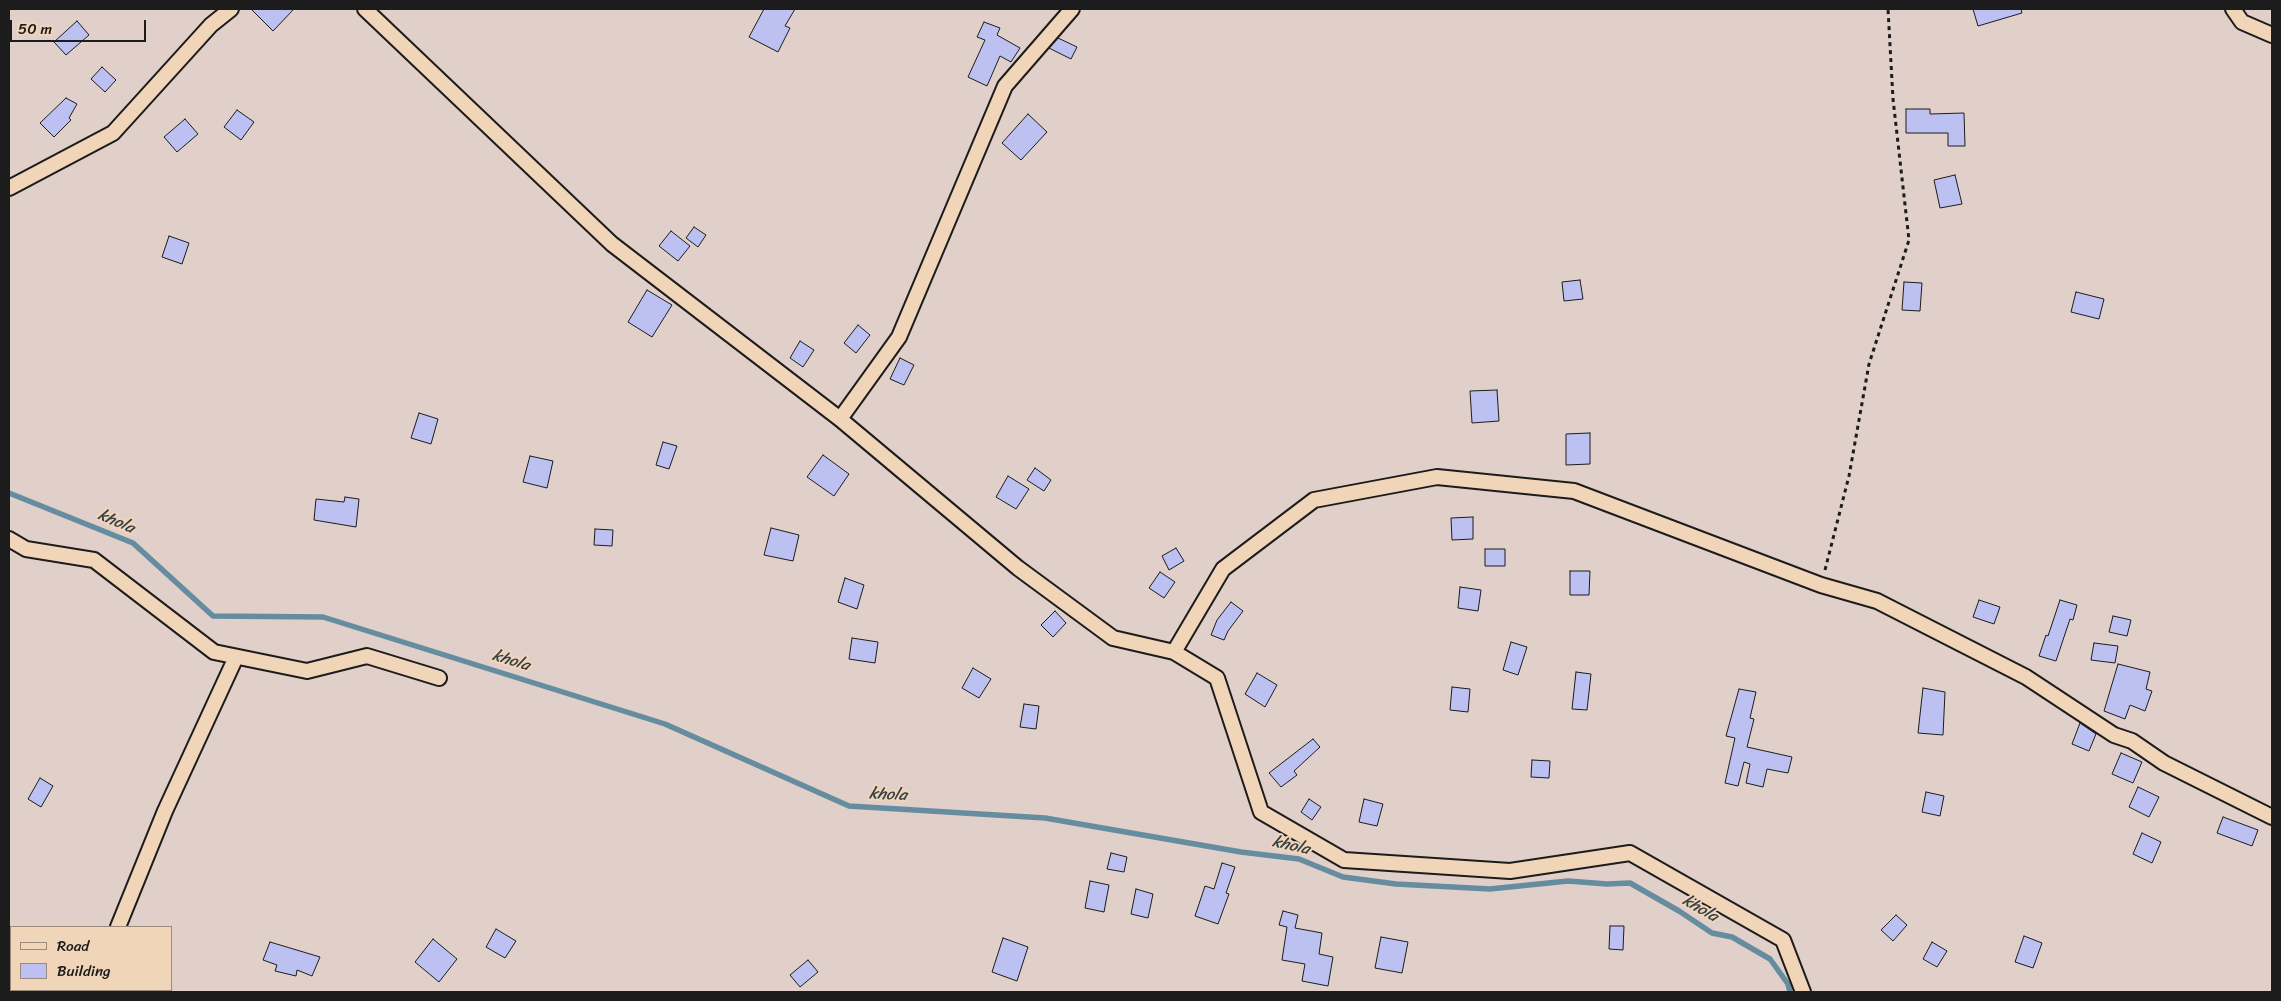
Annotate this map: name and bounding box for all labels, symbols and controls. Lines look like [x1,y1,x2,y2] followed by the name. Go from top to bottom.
[12,10,149,42] scale bar
[18,16,52,42] text: 50 m
[95,506,137,538] water label: khola
[490,646,532,676] water label: khola
[869,784,907,806] water label: khola
[1271,832,1311,860] water label: khola
[1679,891,1721,927] water label: khola
[10,926,172,991] legend
[57,933,89,959] text: Road
[57,958,111,984] text: Building

